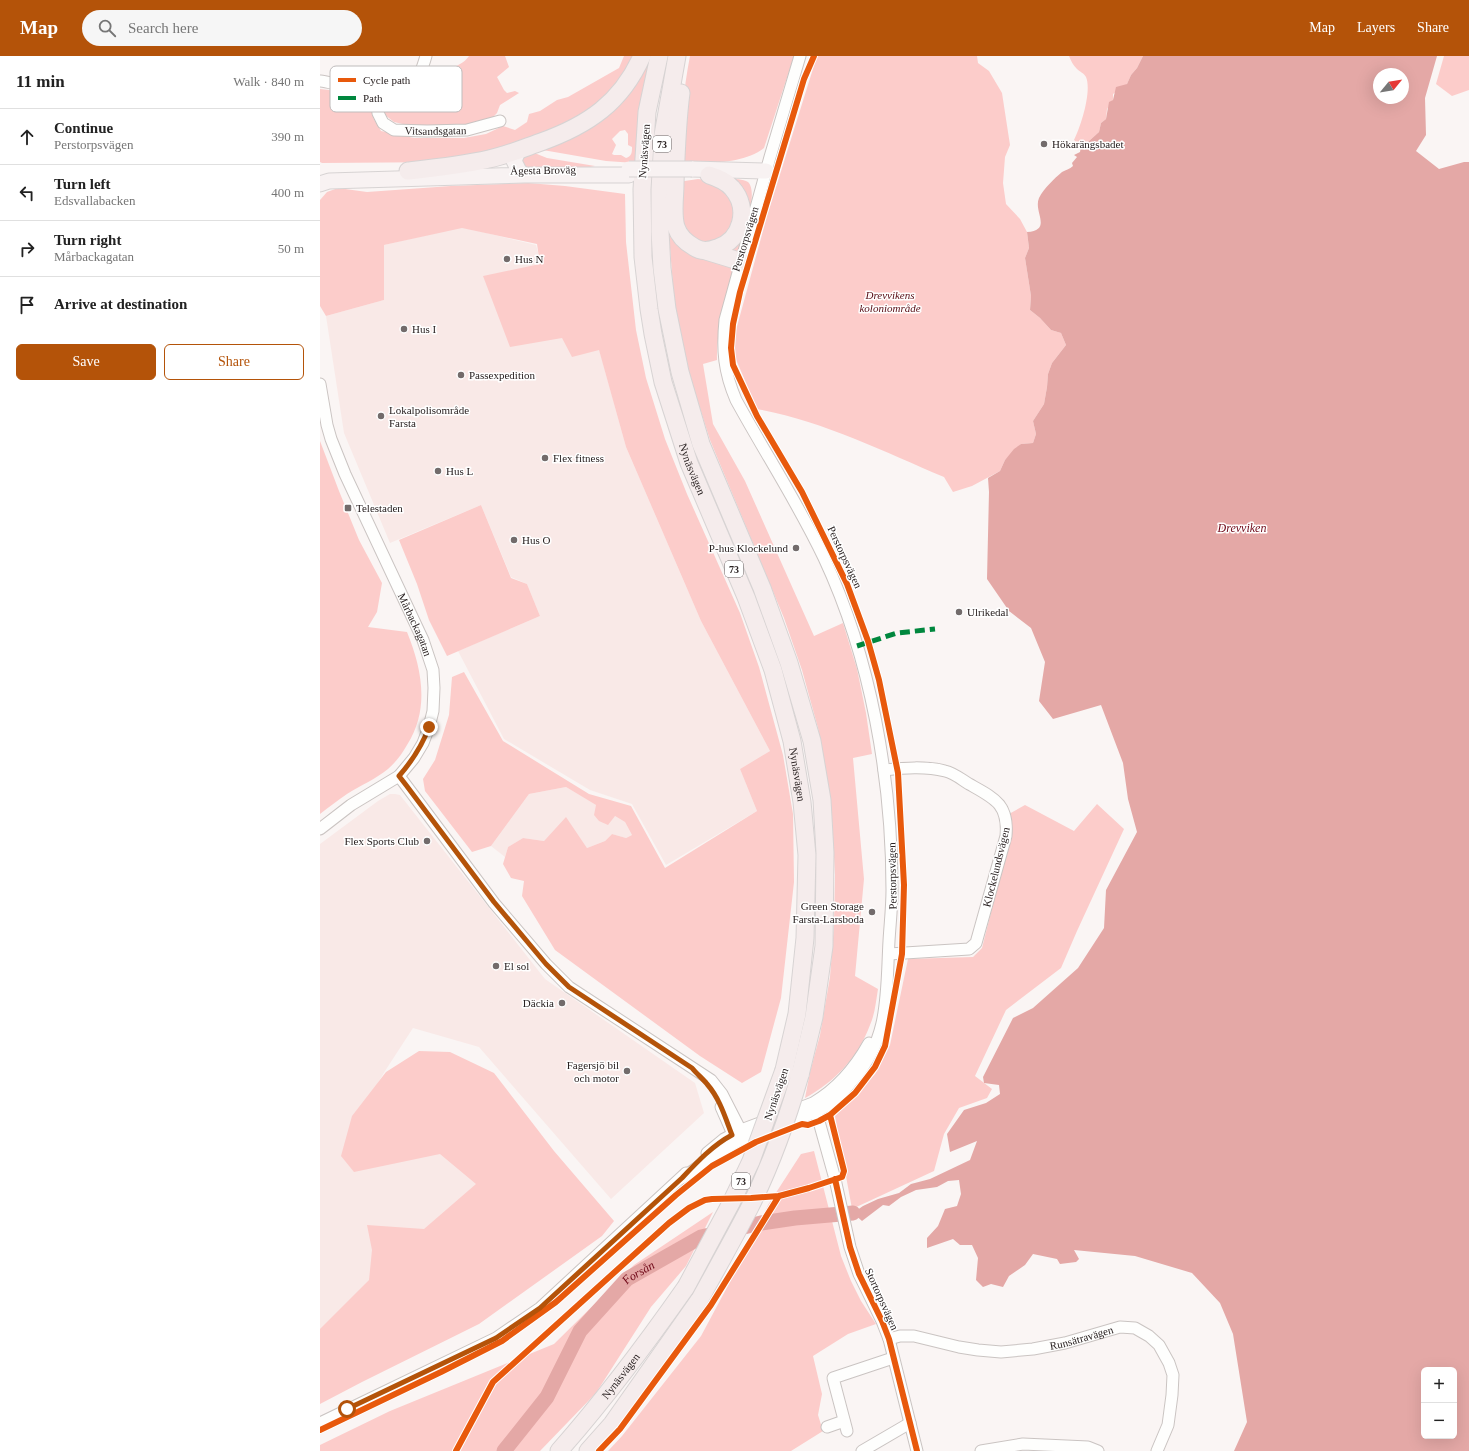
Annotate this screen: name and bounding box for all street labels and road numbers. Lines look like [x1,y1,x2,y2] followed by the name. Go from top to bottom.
[636,123,652,179] street label: Nynäsvägen
[405,124,467,137] street label: Vitsandsgatan
[653,136,671,152] road number: 73
[510,163,576,177] street label: Ågesta Broväg
[729,205,761,273] street label: Perstorpsvägen
[677,442,708,497] street label: Nynäsvägen
[825,524,865,590] street label: Perstorpsvägen
[725,561,743,577] road number: 73
[396,591,434,658] street label: Mårbackagatan
[787,747,808,803] street label: Nynäsvägen
[980,825,1012,908] street label: Klockelundsvägen
[885,842,899,910] street label: Perstorpsvägen
[761,1066,791,1122] street label: Nynäsvägen
[732,1173,750,1189] road number: 73
[863,1266,901,1332] street label: Stortorpsvägen
[1049,1323,1115,1352] street label: Runsätravägen
[599,1351,642,1401] street label: Nynäsvägen

